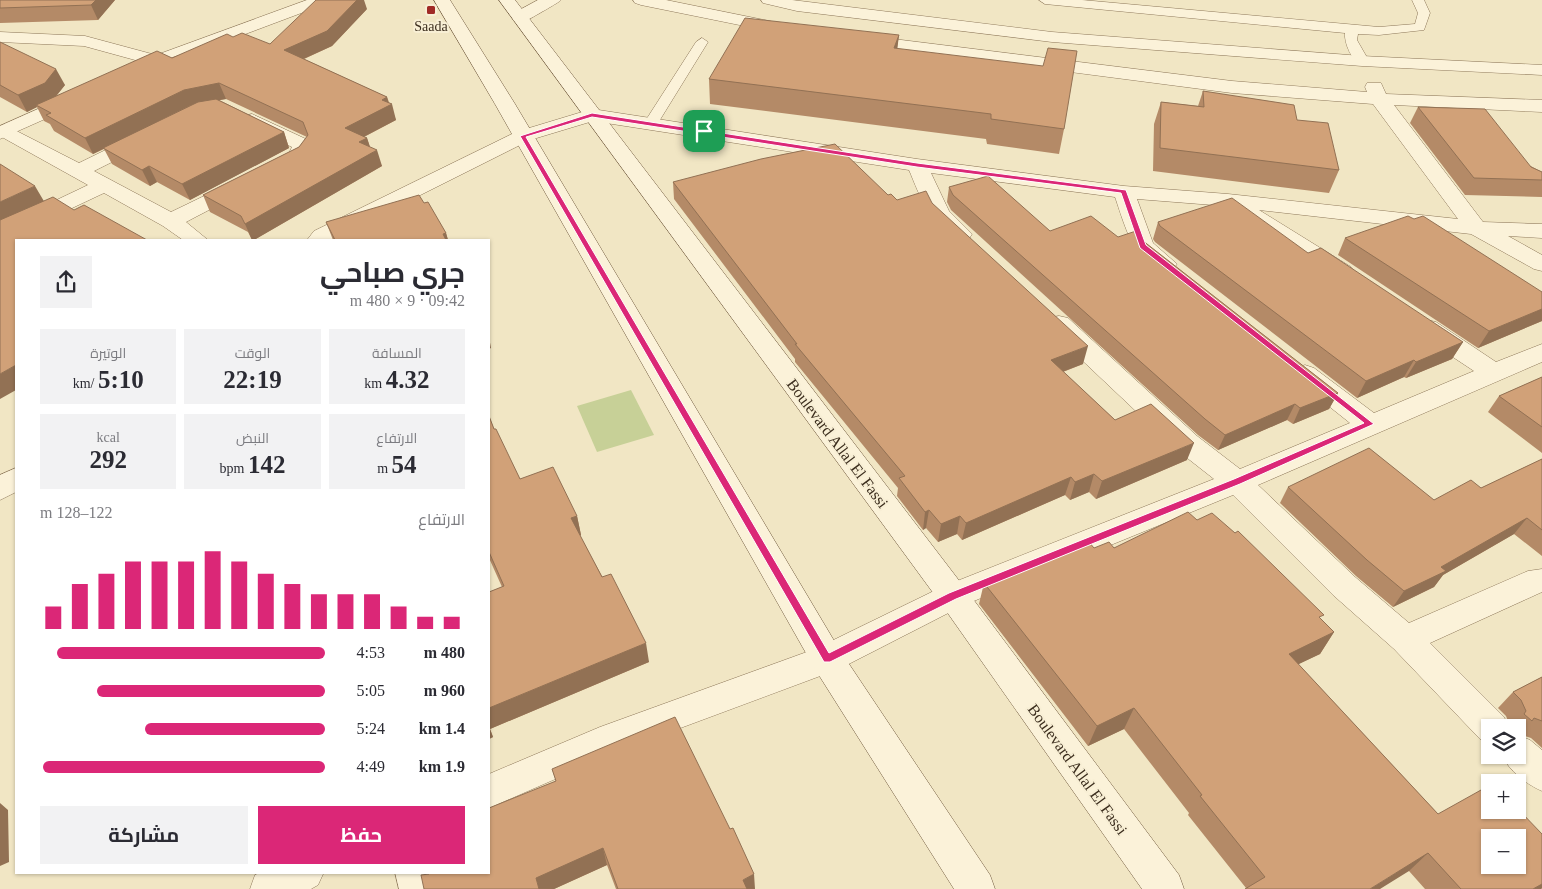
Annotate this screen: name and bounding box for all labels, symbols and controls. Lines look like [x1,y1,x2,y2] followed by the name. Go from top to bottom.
[425,4,437,16] marker: Saada
[414,19,448,34] place label: Saada
[683,110,725,152] pin
[690,117,718,145] icon: arrive
[40,256,92,308] button: share
[320,257,465,288] text: جري صباحي
[350,292,465,309] text: 09:42 · 9 × 480 m
[90,346,126,361] text: الوتيرة
[235,346,270,361] text: الوقت
[372,346,422,361] text: المسافة
[98,366,144,393] text: 5:10
[223,366,282,393] text: 22:19
[386,366,429,393] text: 4.32
[73,376,98,391] text: /km
[364,376,386,391] text: km
[784,376,892,512] street label: Boulevard Allal El Fassi
[97,430,120,445] text: kcal
[236,431,269,446] text: النبض
[376,431,417,446] text: الارتفاع
[89,446,127,473] text: 292
[248,451,285,478] text: 142
[392,451,417,478] text: 54
[220,461,248,476] text: bpm
[377,461,392,476] text: m
[40,504,112,521] text: 122–128 m
[418,511,465,528] text: الارتفاع
[357,644,385,661] text: 4:53
[424,644,465,661] text: 480 m
[357,682,385,699] text: 5:05
[424,682,465,699] text: 960 m
[1025,701,1131,838] street label: Boulevard Allal El Fassi
[1481,719,1526,874] map controls
[1481,719,1526,764] button: layers
[357,720,385,737] text: 5:24
[419,720,465,737] text: 1.4 km
[357,758,385,775] text: 4:49
[419,758,465,775] text: 1.9 km
[1481,774,1526,819] button: +
[40,806,248,864] button: مشاركة
[258,806,465,864] button: حفظ
[1481,829,1526,874] button: −

